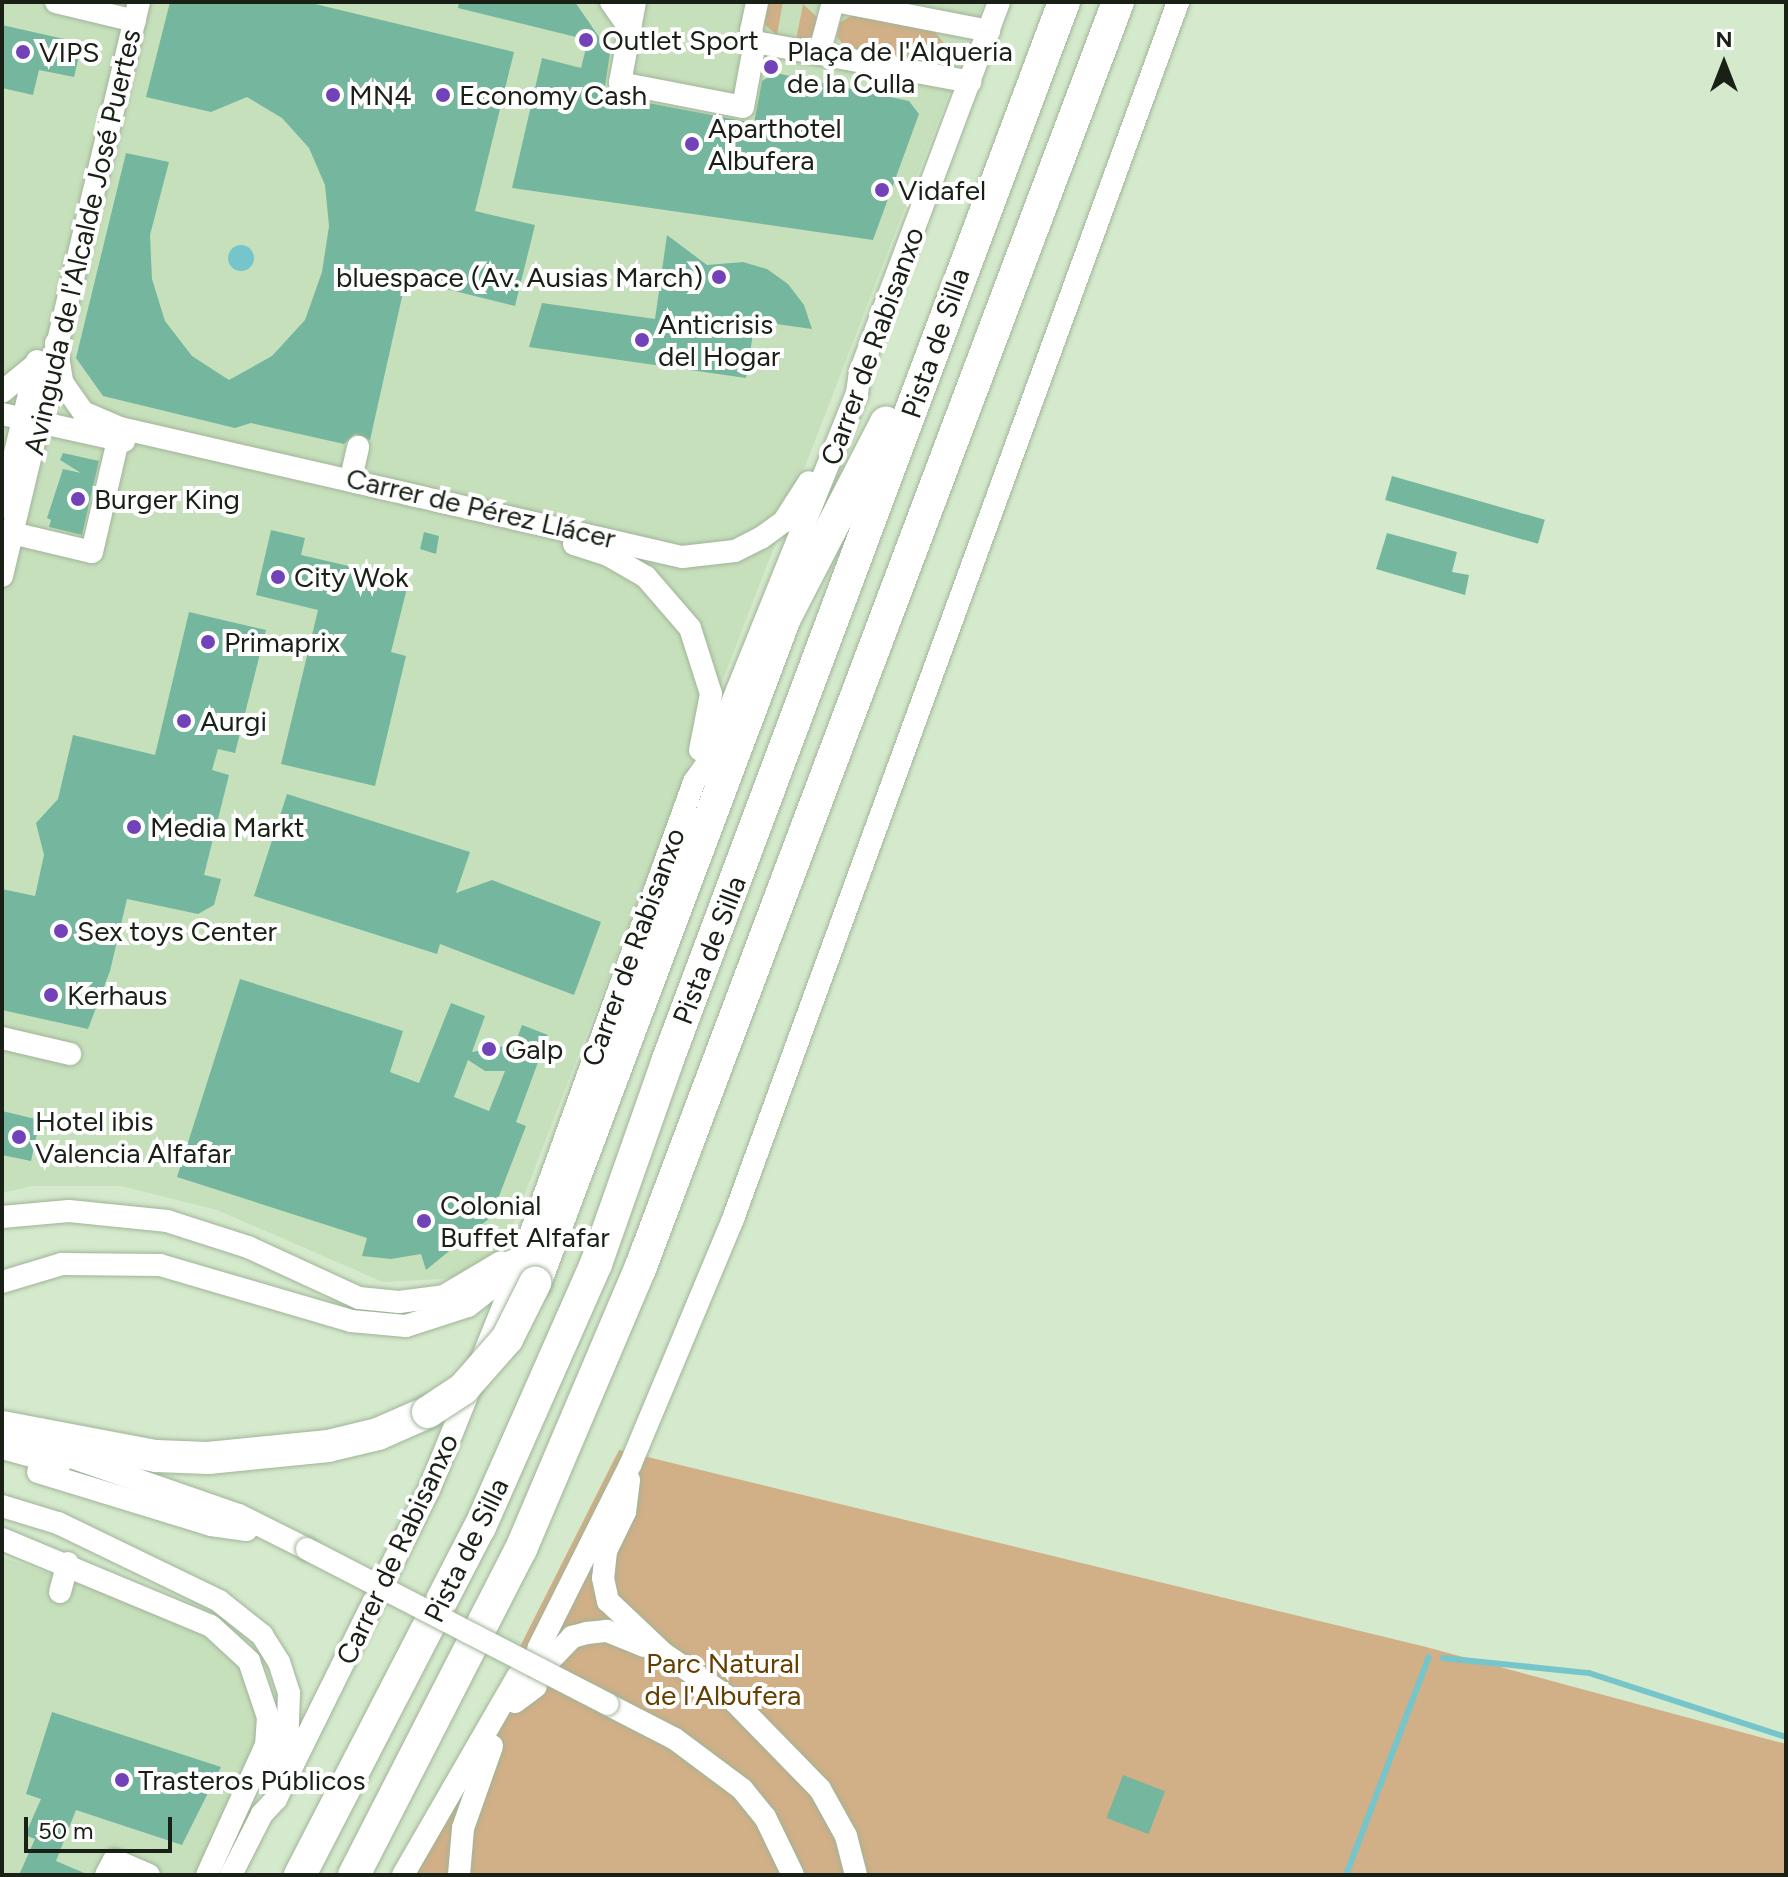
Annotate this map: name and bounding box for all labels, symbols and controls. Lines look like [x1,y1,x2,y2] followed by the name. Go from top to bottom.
[602,23,759,57] place label: Outlet Sport
[1684,24,1764,104] north arrow
[17,26,147,458] street label: Avinguda de l'Alcalde José Puertes
[1715,26,1733,53] text: N
[577,31,595,49] marker: Outlet Sport
[787,34,1013,100] place label: Plaça de l'Alqueria de la Culla
[39,35,99,69] place label: VIPS
[14,43,32,61] marker: VIPS
[762,58,780,76] marker: Plaça de l'Alqueria de la Culla
[349,78,412,112] place label: MN4
[459,78,647,112] place label: Economy Cash
[324,86,342,104] marker: MN4
[434,86,452,104] marker: Economy Cash
[708,111,842,177] place label: Aparthotel Albufera
[683,135,701,153] marker: Aparthotel Albufera
[898,173,986,207] place label: Vidafel
[873,181,891,199] marker: Vidafel
[813,222,931,470] street label: Carrer de Rabisanxo
[336,260,703,294] place label: bluespace (Av. Ausias March)
[894,264,976,422] street label: Pista de Silla
[710,268,728,286] marker: bluespace (Av. Ausias March)
[658,307,780,373] place label: Anticrisis del Hogar
[633,331,651,349] marker: Anticrisis del Hogar
[343,461,619,555] street label: Carrer de Pérez Llácer
[94,482,240,516] place label: Burger King
[69,490,87,508] marker: Burger King
[294,560,408,594] place label: City Wok
[269,568,287,586] marker: City Wok
[224,625,340,659] place label: Primaprix
[199,633,217,651] marker: Primaprix
[200,704,267,738] place label: Aurgi
[175,712,193,730] marker: Aurgi
[150,810,305,844] place label: Media Markt
[125,818,143,836] marker: Media Markt
[574,823,692,1071] street label: Carrer de Rabisanxo
[665,871,753,1029] street label: Pista de Silla
[77,914,277,948] place label: Sex toys Center
[52,922,70,940] marker: Sex toys Center
[67,978,167,1012] place label: Kerhaus
[42,986,60,1004] marker: Kerhaus
[505,1032,563,1066] place label: Galp
[480,1040,498,1058] marker: Galp
[35,1104,231,1170] place label: Hotel ibis Valencia Alfafar
[10,1128,28,1146] marker: Hotel ibis Valencia Alfafar
[440,1188,610,1254] place label: Colonial Buffet Alfafar
[415,1212,433,1230] marker: Colonial Buffet Alfafar
[329,1428,465,1670] street label: Carrer de Rabisanxo
[417,1472,515,1628] street label: Pista de Silla
[645,1646,801,1712] park label: Parc Natural de l'Albufera
[138,1763,366,1797] place label: Trasteros Públicos
[113,1771,131,1789] marker: Trasteros Públicos
[28,1801,176,1851] scale bar
[38,1816,94,1845] text: 50 m

